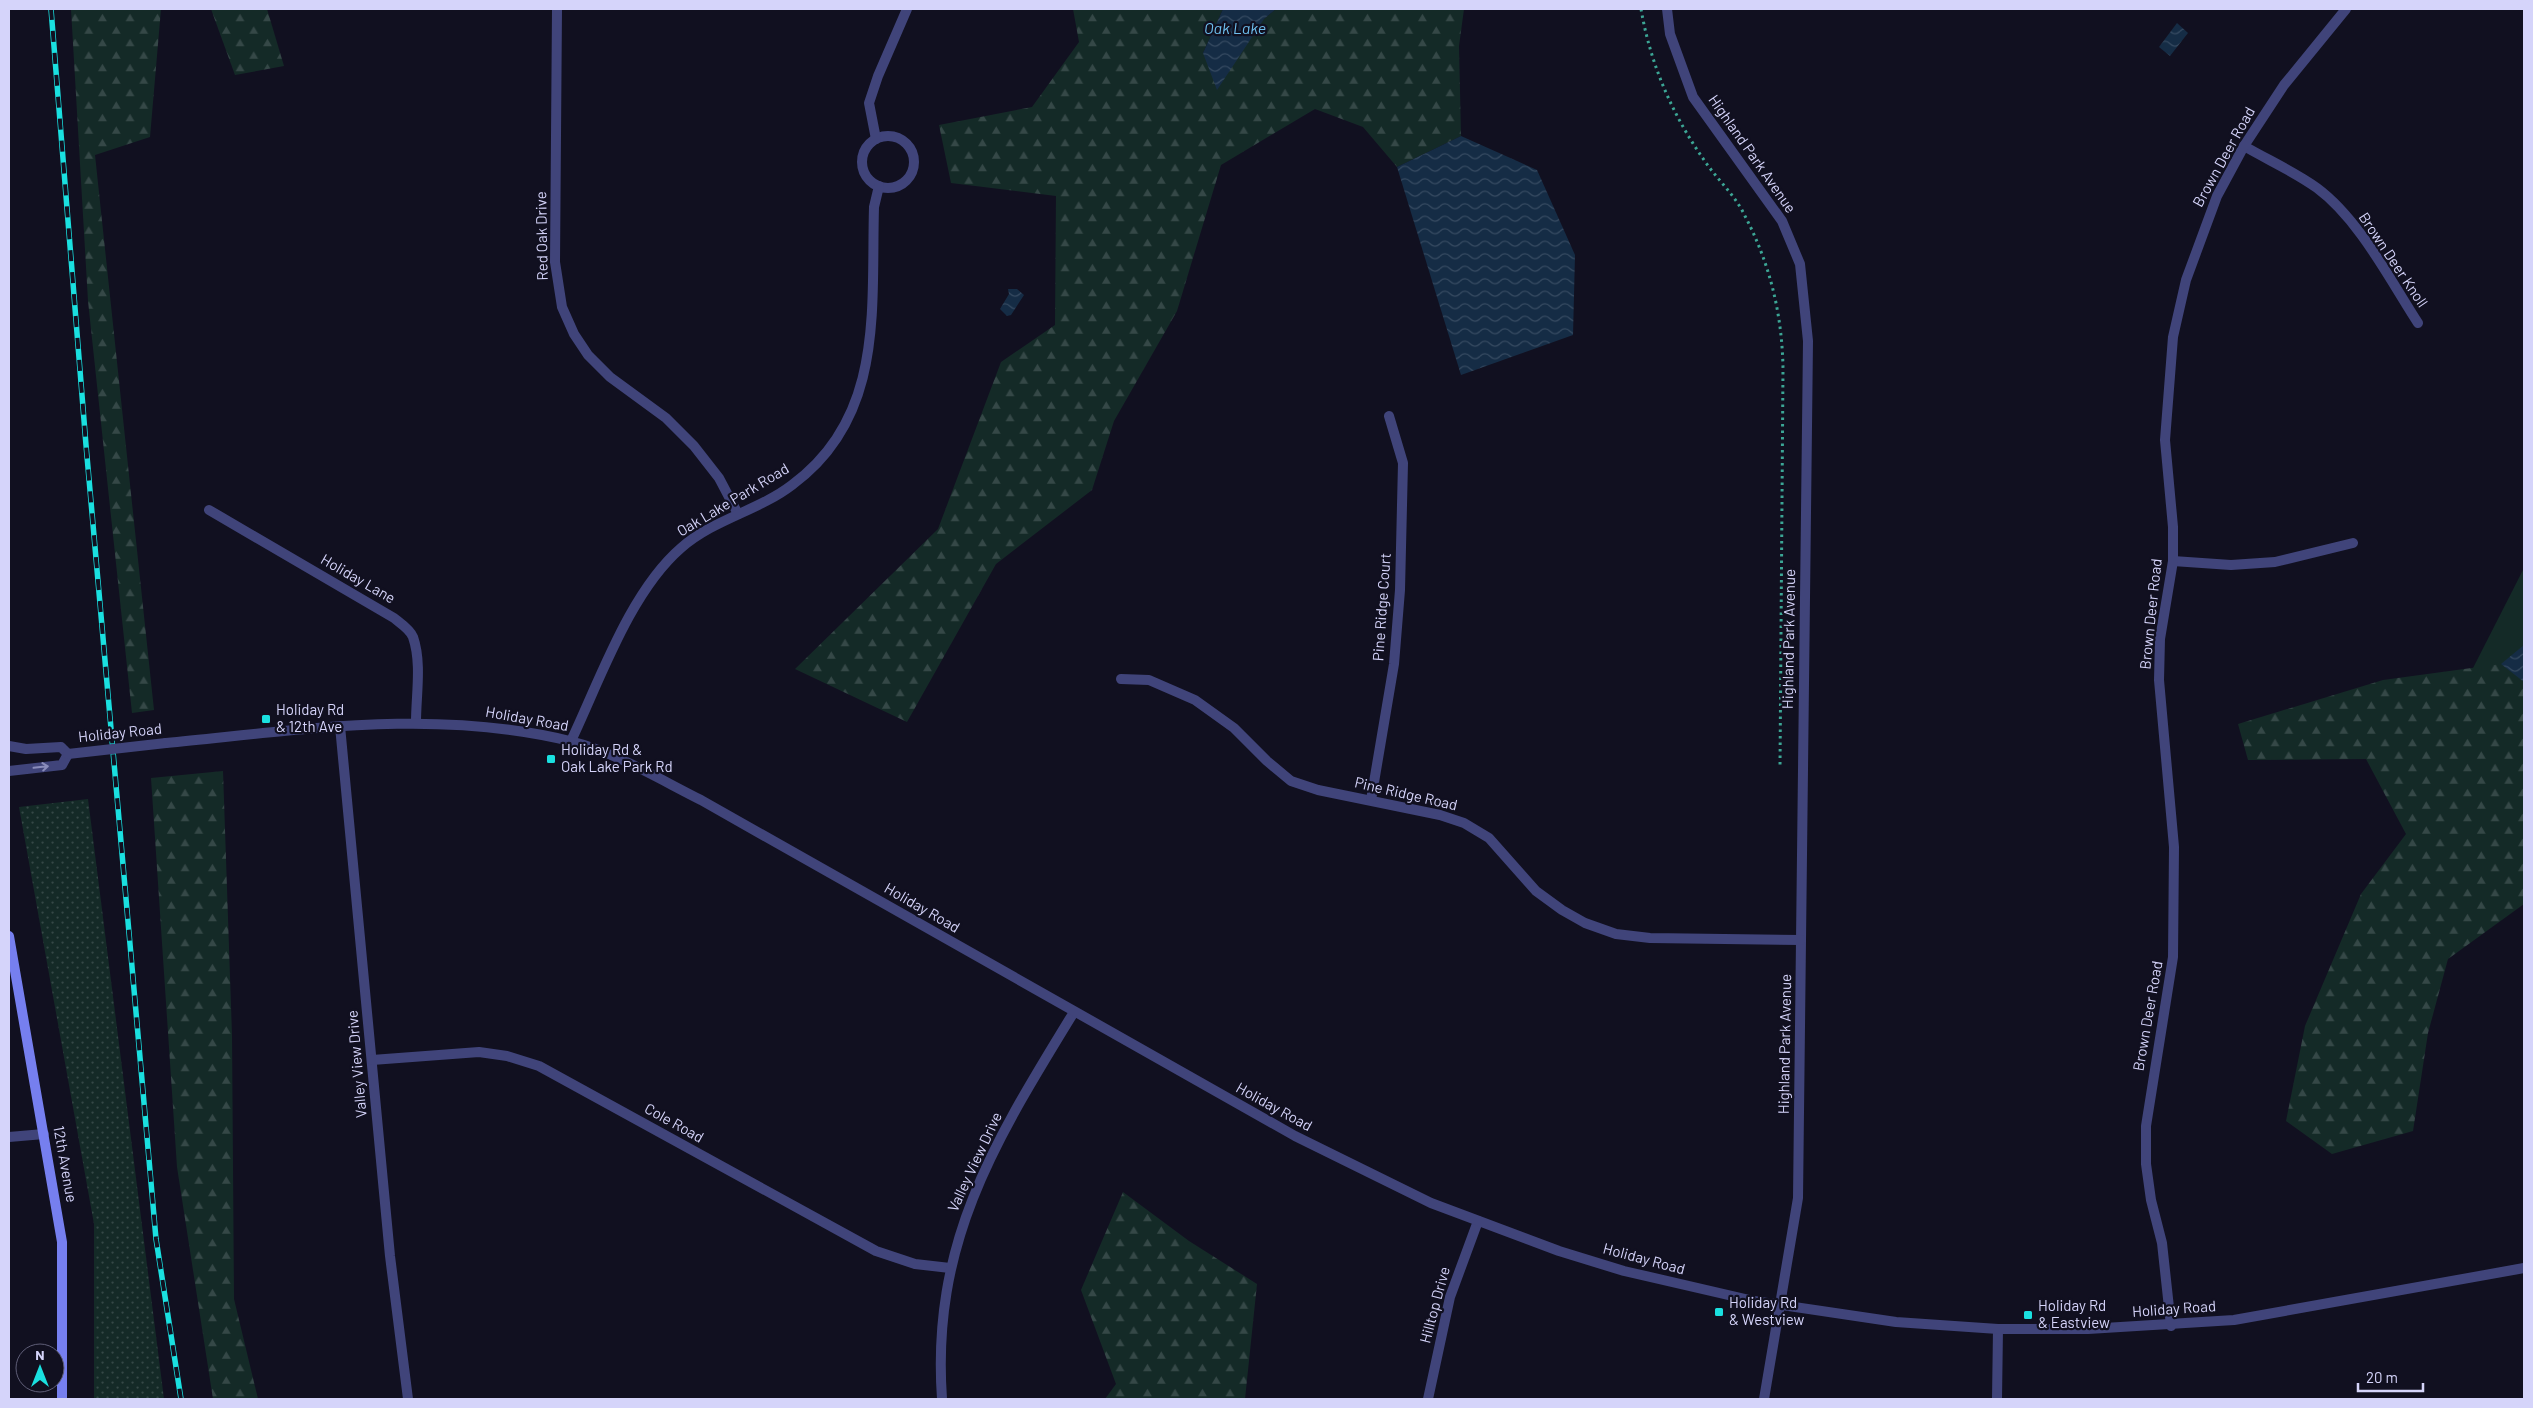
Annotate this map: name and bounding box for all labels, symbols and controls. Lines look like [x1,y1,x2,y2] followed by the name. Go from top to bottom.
[1204,18,1266,37] water label: Oak Lake
[1705,91,1800,216] street label: Highland Park Avenue
[2188,103,2258,210] street label: Brown Deer Road
[531,191,551,281] street label: Red Oak Drive
[2355,209,2432,310] street label: Brown Deer Knoll
[673,459,792,540] street label: Oak Lake Park Road
[318,550,399,607] street label: Holiday Lane
[1368,552,1394,662] street label: Pine Ridge Court
[2135,558,2165,670] street label: Brown Deer Road
[1778,569,1798,709] street label: Highland Park Avenue
[276,700,344,735] place label: Holiday Rd & 12th Ave
[484,702,570,734] street label: Holiday Road
[260,713,272,725] marker: Holiday Rd & 12th Ave
[77,719,163,745] street label: Holiday Road
[561,740,673,775] place label: Holiday Rd & Oak Lake Park Rd
[545,753,557,765] marker: Holiday Rd & Oak Lake Park Rd
[33,762,49,772] one-way arrow
[1353,772,1459,814] street label: Pine Ridge Road
[882,878,963,936] street label: Holiday Road
[2128,959,2166,1072] street label: Brown Deer Road
[1774,974,1794,1114] street label: Highland Park Avenue
[342,1009,370,1119] street label: Valley View Drive
[1233,1078,1316,1134] street label: Holiday Road
[642,1099,707,1146] street label: Cole Road
[943,1109,1005,1214] street label: Valley View Drive
[50,1124,82,1204] street label: 12th Avenue
[1601,1238,1687,1278] street label: Holiday Road
[1415,1264,1453,1345] street label: Hilltop Drive
[1729,1293,1805,1328] place label: Holiday Rd & Westview
[2038,1296,2110,1331] place label: Holiday Rd & Eastview
[2131,1296,2217,1320] street label: Holiday Road
[1713,1306,1725,1318] marker: Holiday Rd & Westview
[2022,1309,2034,1321] marker: Holiday Rd & Eastview
[15,1343,65,1393] north arrow
[35,1346,45,1363] text: N
[2358,1360,2423,1392] scale bar
[2366,1368,2398,1386] text: 20 m

